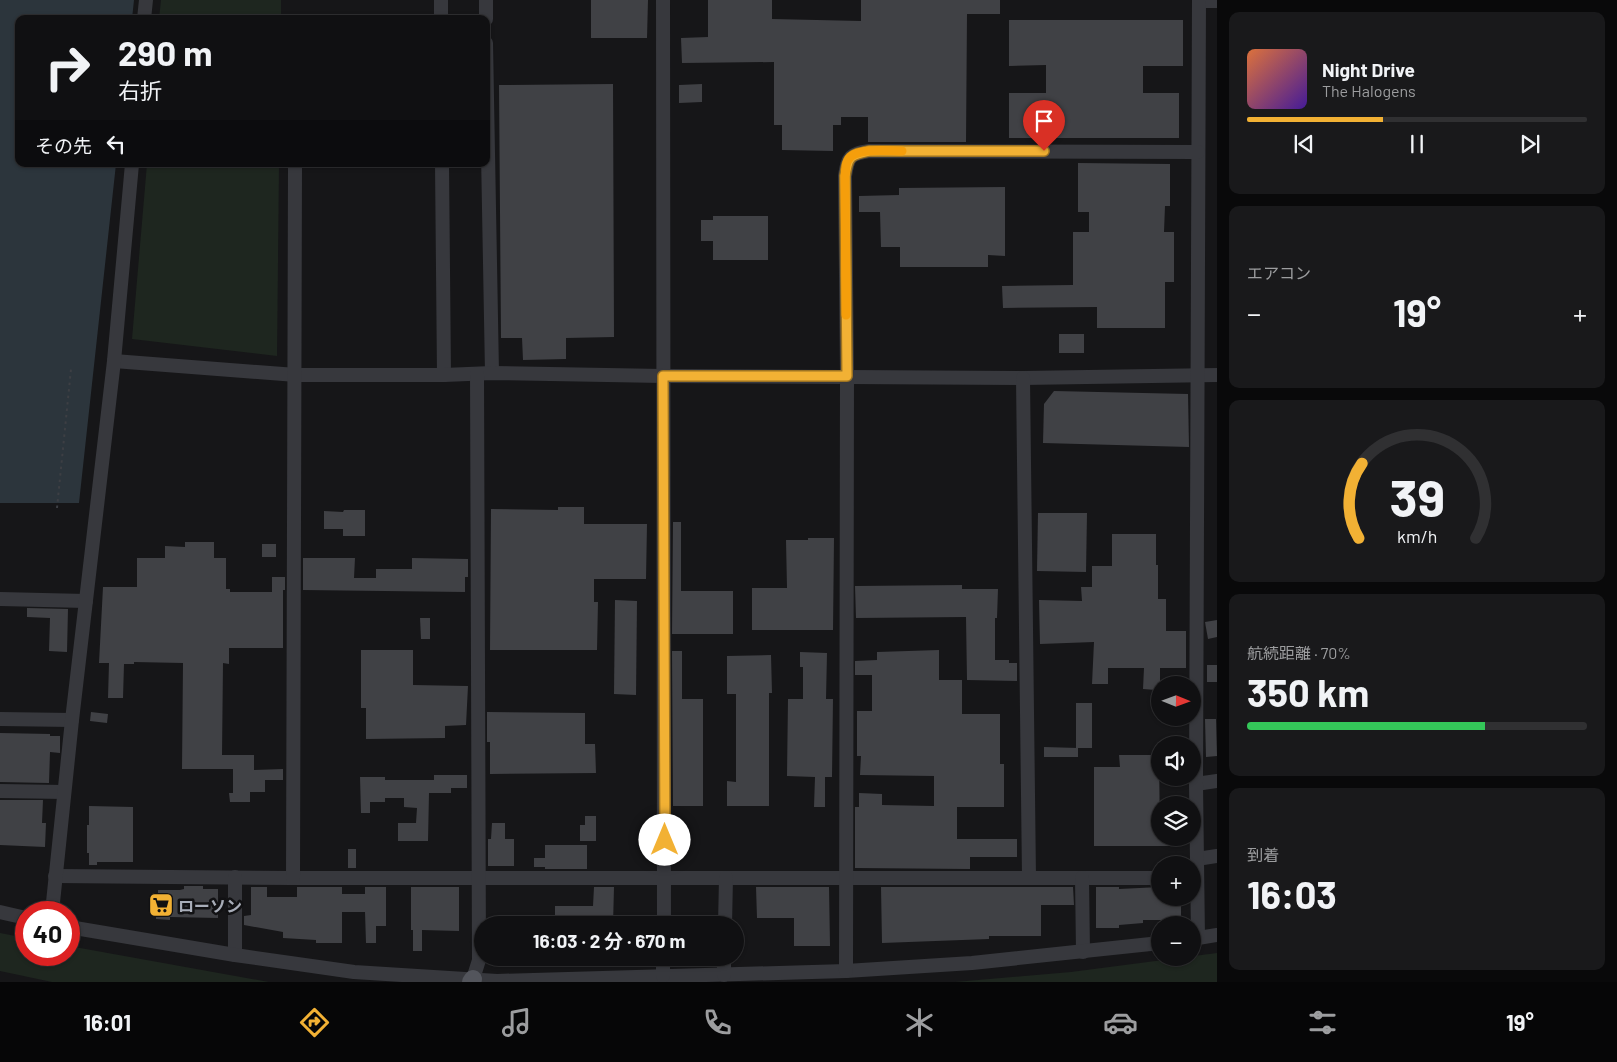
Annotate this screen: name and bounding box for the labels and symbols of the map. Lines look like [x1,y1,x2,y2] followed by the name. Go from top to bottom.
[1023,100,1065,151] pin
[1151,676,1201,726] north arrow
[638,813,690,865] position arrow
[148,892,174,918] supermarket icon: ローソン
[178,896,242,915] place label: ローソン
[15,901,80,966] speed limit sign: 40

